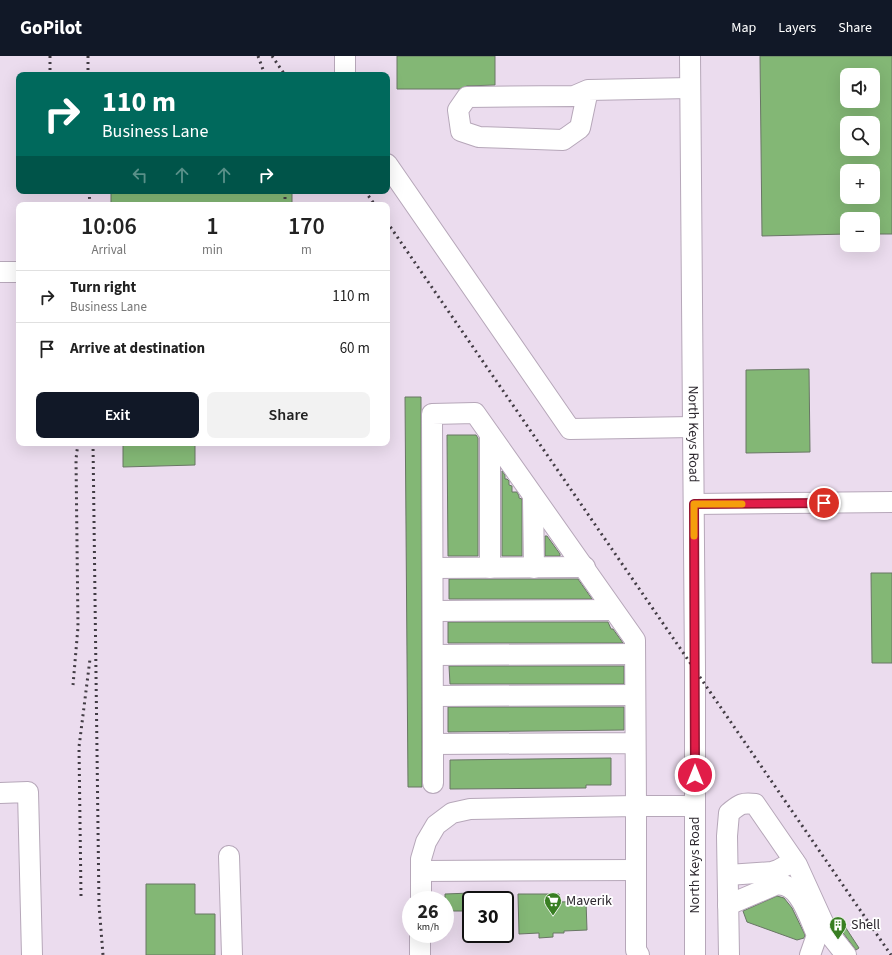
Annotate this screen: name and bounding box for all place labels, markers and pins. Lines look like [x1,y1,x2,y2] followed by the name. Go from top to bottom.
[807,486,841,520] pin
[543,891,563,916] supermarket icon: Maverik
[566,891,612,911] place label: Maverik
[828,915,848,940] building icon: Shell
[851,915,881,935] place label: Shell

